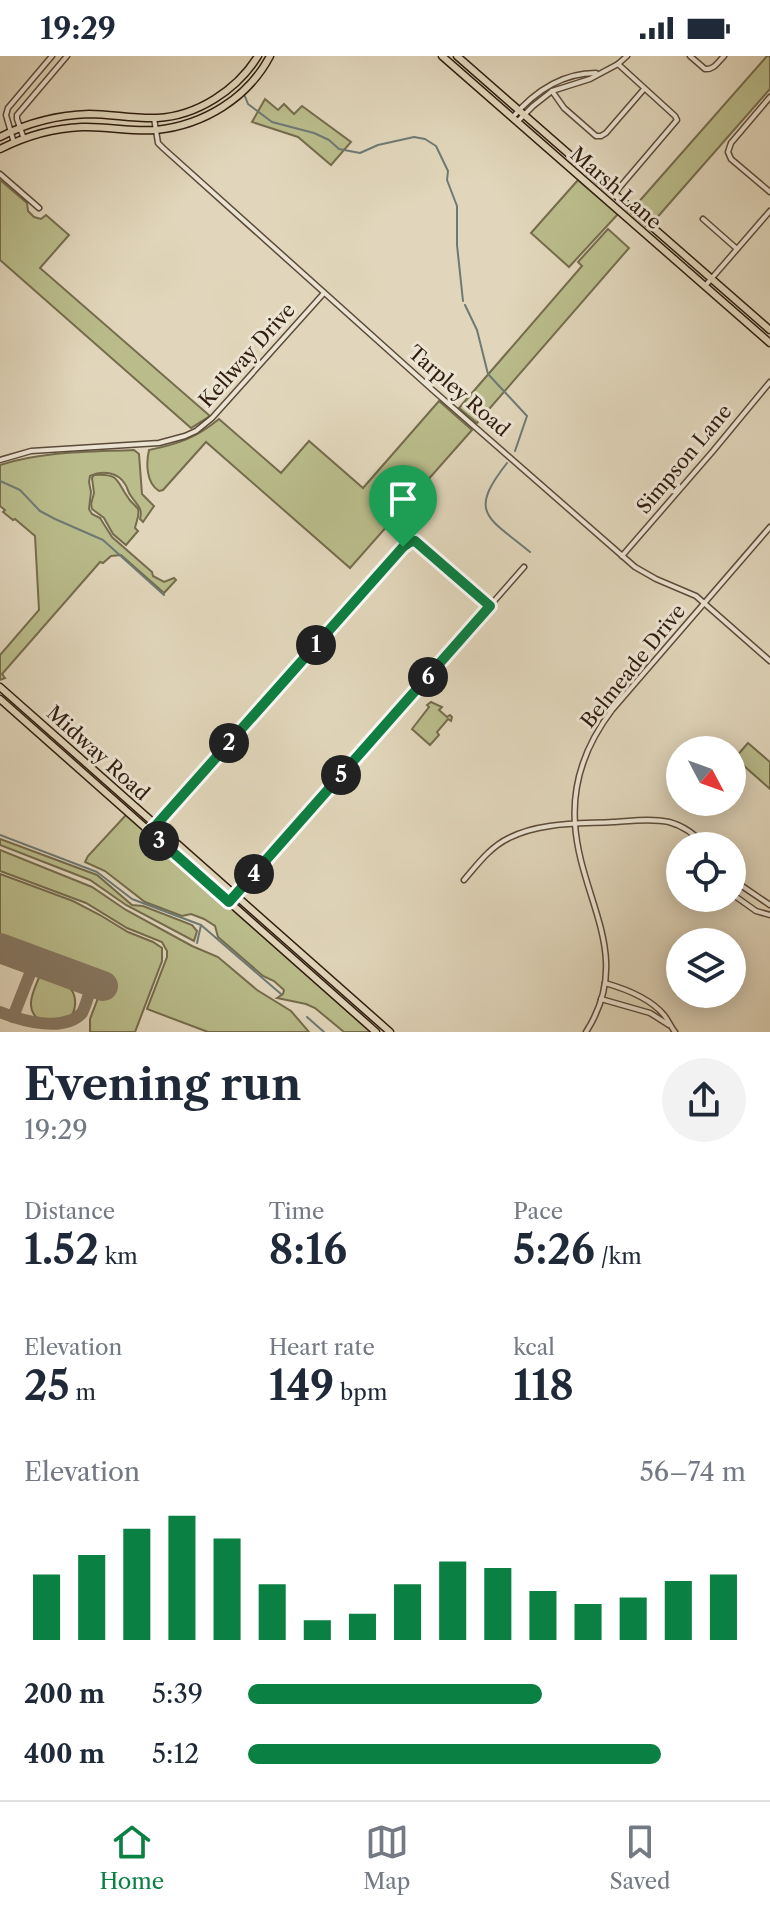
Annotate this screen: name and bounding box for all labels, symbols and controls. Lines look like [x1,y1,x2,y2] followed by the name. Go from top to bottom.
[40,10,116,47] text: 19:29
[566,142,666,234] street label: Marsh Lane
[194,298,300,412] street label: Kellway Drive
[403,340,515,442] street label: Tarpley Road
[631,399,737,519] street label: Simpson Lane
[369,465,437,547] pin
[381,477,425,521] icon: arrive
[576,599,690,733] street label: Belmeade Drive
[296,625,336,665] pin: 1
[311,631,321,658] text: 1
[408,657,448,697] pin: 6
[421,663,435,690] text: 6
[42,701,154,805] street label: Midway Road
[209,723,249,763] pin: 2
[223,729,236,756] text: 2
[666,736,746,816] north arrow
[666,736,746,1008] map controls
[321,755,361,795] pin: 5
[335,761,347,788] text: 5
[139,821,179,861] pin: 3
[153,827,165,854] text: 3
[666,832,746,912] button: locate
[234,854,274,894] pin: 4
[247,860,261,887] text: 4
[666,928,746,1008] button: layers
[24,1057,301,1111] text: Evening run
[662,1058,746,1142] button: share
[24,1114,88,1146] text: 19:29
[24,1198,115,1225] text: Distance
[269,1198,324,1225] text: Time
[513,1198,563,1225] text: Pace
[24,1225,99,1274] text: 1.52
[269,1225,347,1274] text: 8:16
[513,1225,595,1274] text: 5:26
[99,1243,138,1270] text: km
[595,1243,642,1270] text: /km
[24,1334,122,1361] text: Elevation
[269,1334,375,1361] text: Heart rate
[513,1334,555,1361] text: kcal
[24,1361,70,1410] text: 25
[269,1361,334,1410] text: 149
[513,1361,574,1410] text: 118
[70,1379,96,1406] text: m
[334,1379,387,1406] text: bpm
[24,1456,140,1488] text: Elevation
[640,1456,746,1488] text: 56–74 m
[24,1678,105,1710] text: 200 m
[152,1678,203,1710] text: 5:39
[24,1738,105,1770] text: 400 m
[152,1738,199,1770] text: 5:12
[100,1820,164,1895] tab: Home
[363,1820,410,1895] tab: Map
[609,1820,670,1895] tab: Saved

